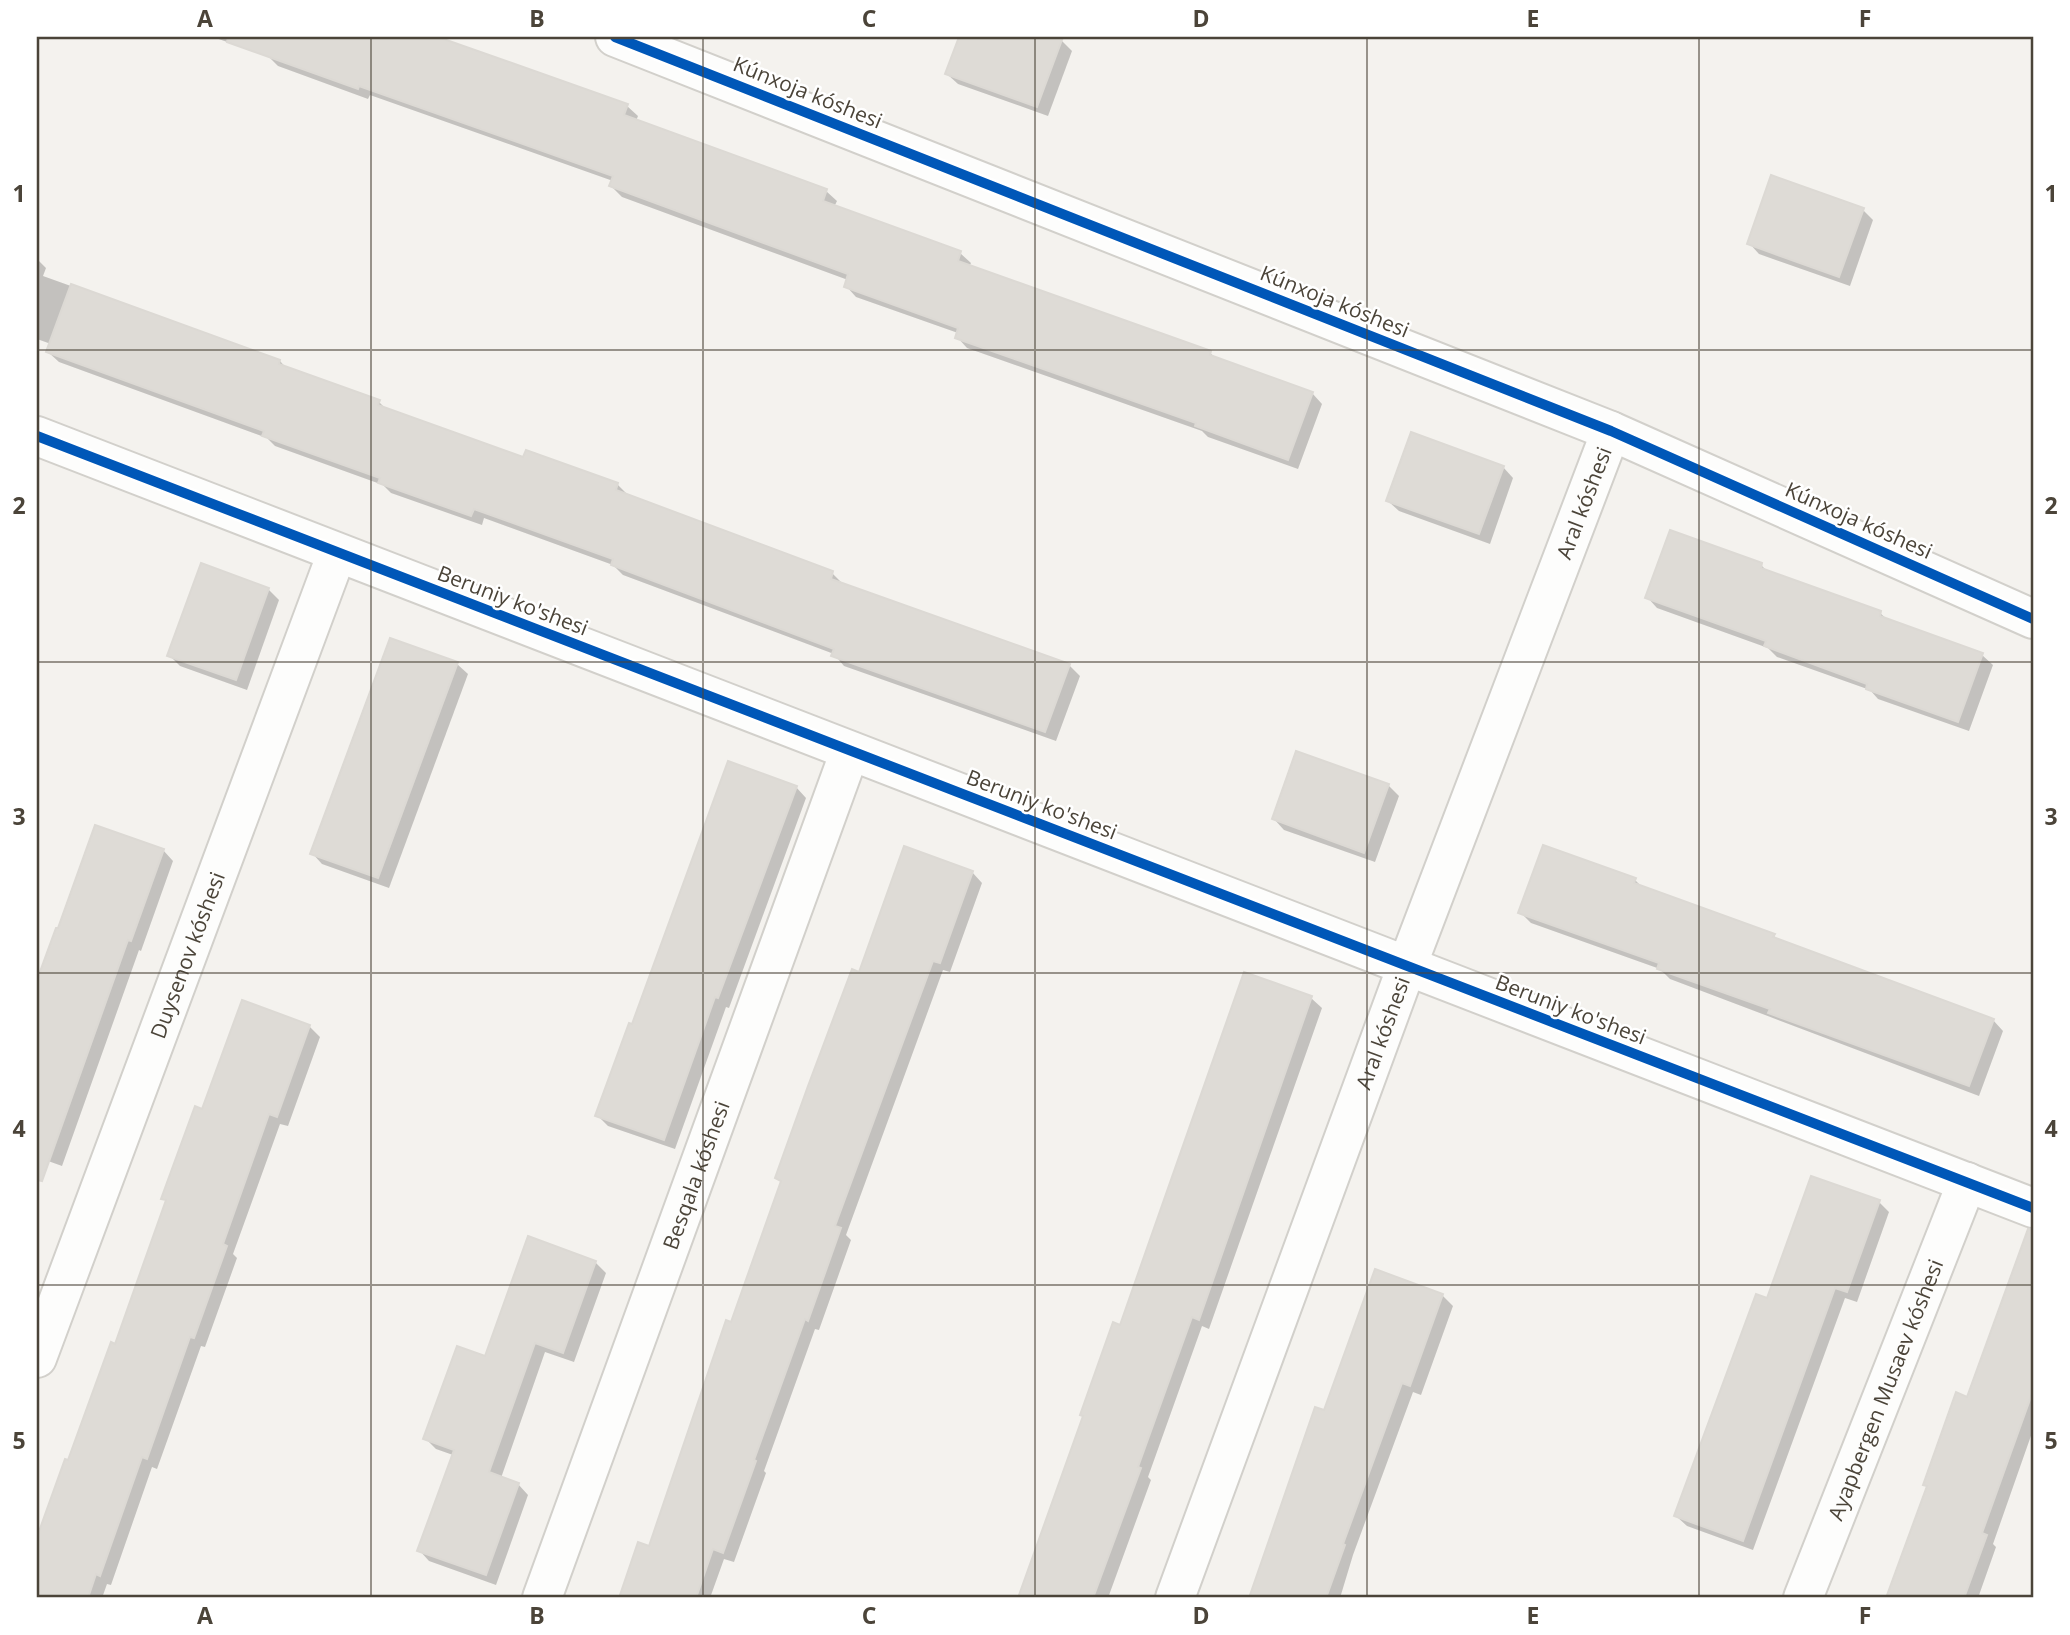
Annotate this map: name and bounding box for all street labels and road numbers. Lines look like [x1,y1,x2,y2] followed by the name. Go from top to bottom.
[729,49,887,135] street label: Kúnxoja kóshesi
[1256,258,1414,344] street label: Kúnxoja kóshesi
[1550,443,1618,563] street label: Aral kóshesi
[1781,475,1937,565] street label: Kúnxoja kóshesi
[434,558,592,642] street label: Beruniy ko'shesi
[963,762,1121,846] street label: Beruniy ko'shesi
[143,868,231,1042] street label: Duysenov kóshesi
[1492,967,1650,1051] street label: Beruniy ko'shesi
[1349,973,1416,1093] street label: Aral kóshesi
[656,1097,736,1253] street label: Besqala kóshesi
[1821,1255,1949,1524] street label: Ayapbergen Musaev kóshesi

